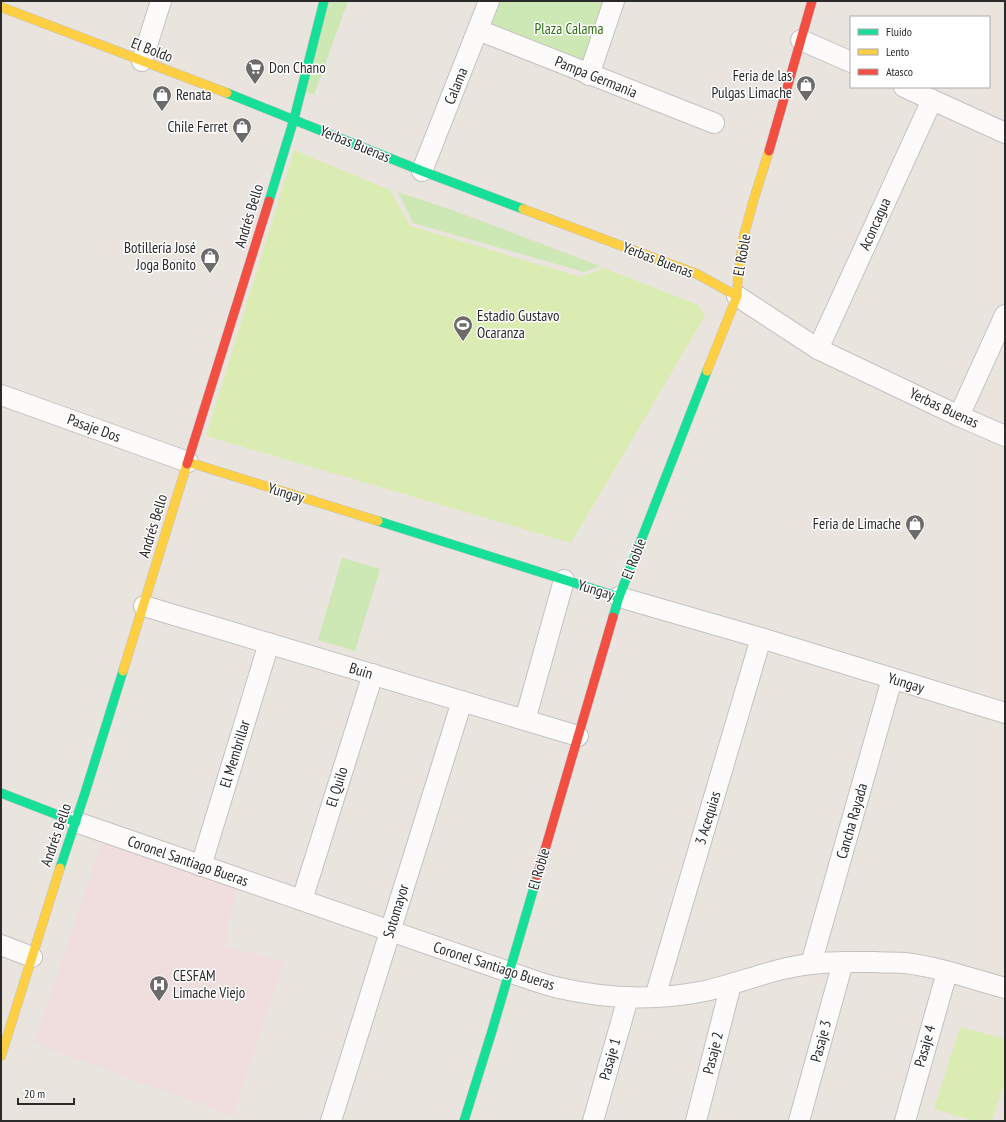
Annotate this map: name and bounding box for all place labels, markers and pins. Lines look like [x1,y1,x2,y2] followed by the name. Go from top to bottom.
[244,57,266,85] supermarket icon: Don Chano
[269,58,326,77] place label: Don Chano
[712,66,792,102] place label: Feria de las Pulgas Limache
[795,74,817,102] shop icon: Feria de las Pulgas Limache
[151,84,173,112] shop icon: Renata
[176,85,212,104] place label: Renata
[231,116,253,144] shop icon: Chile Ferret
[167,117,228,136] place label: Chile Ferret
[124,238,196,274] place label: Botillería José Joga Bonito
[199,246,221,274] shop icon: Botillería José Joga Bonito
[477,306,559,342] place label: Estadio Gustavo Ocaranza
[452,314,474,342] sports icon: Estadio Gustavo Ocaranza
[904,513,926,541] shop icon: Feria de Limache
[813,514,901,533] place label: Feria de Limache
[173,966,245,1002] place label: CESFAM Limache Viejo
[148,974,170,1002] hospital icon: CESFAM Limache Viejo

